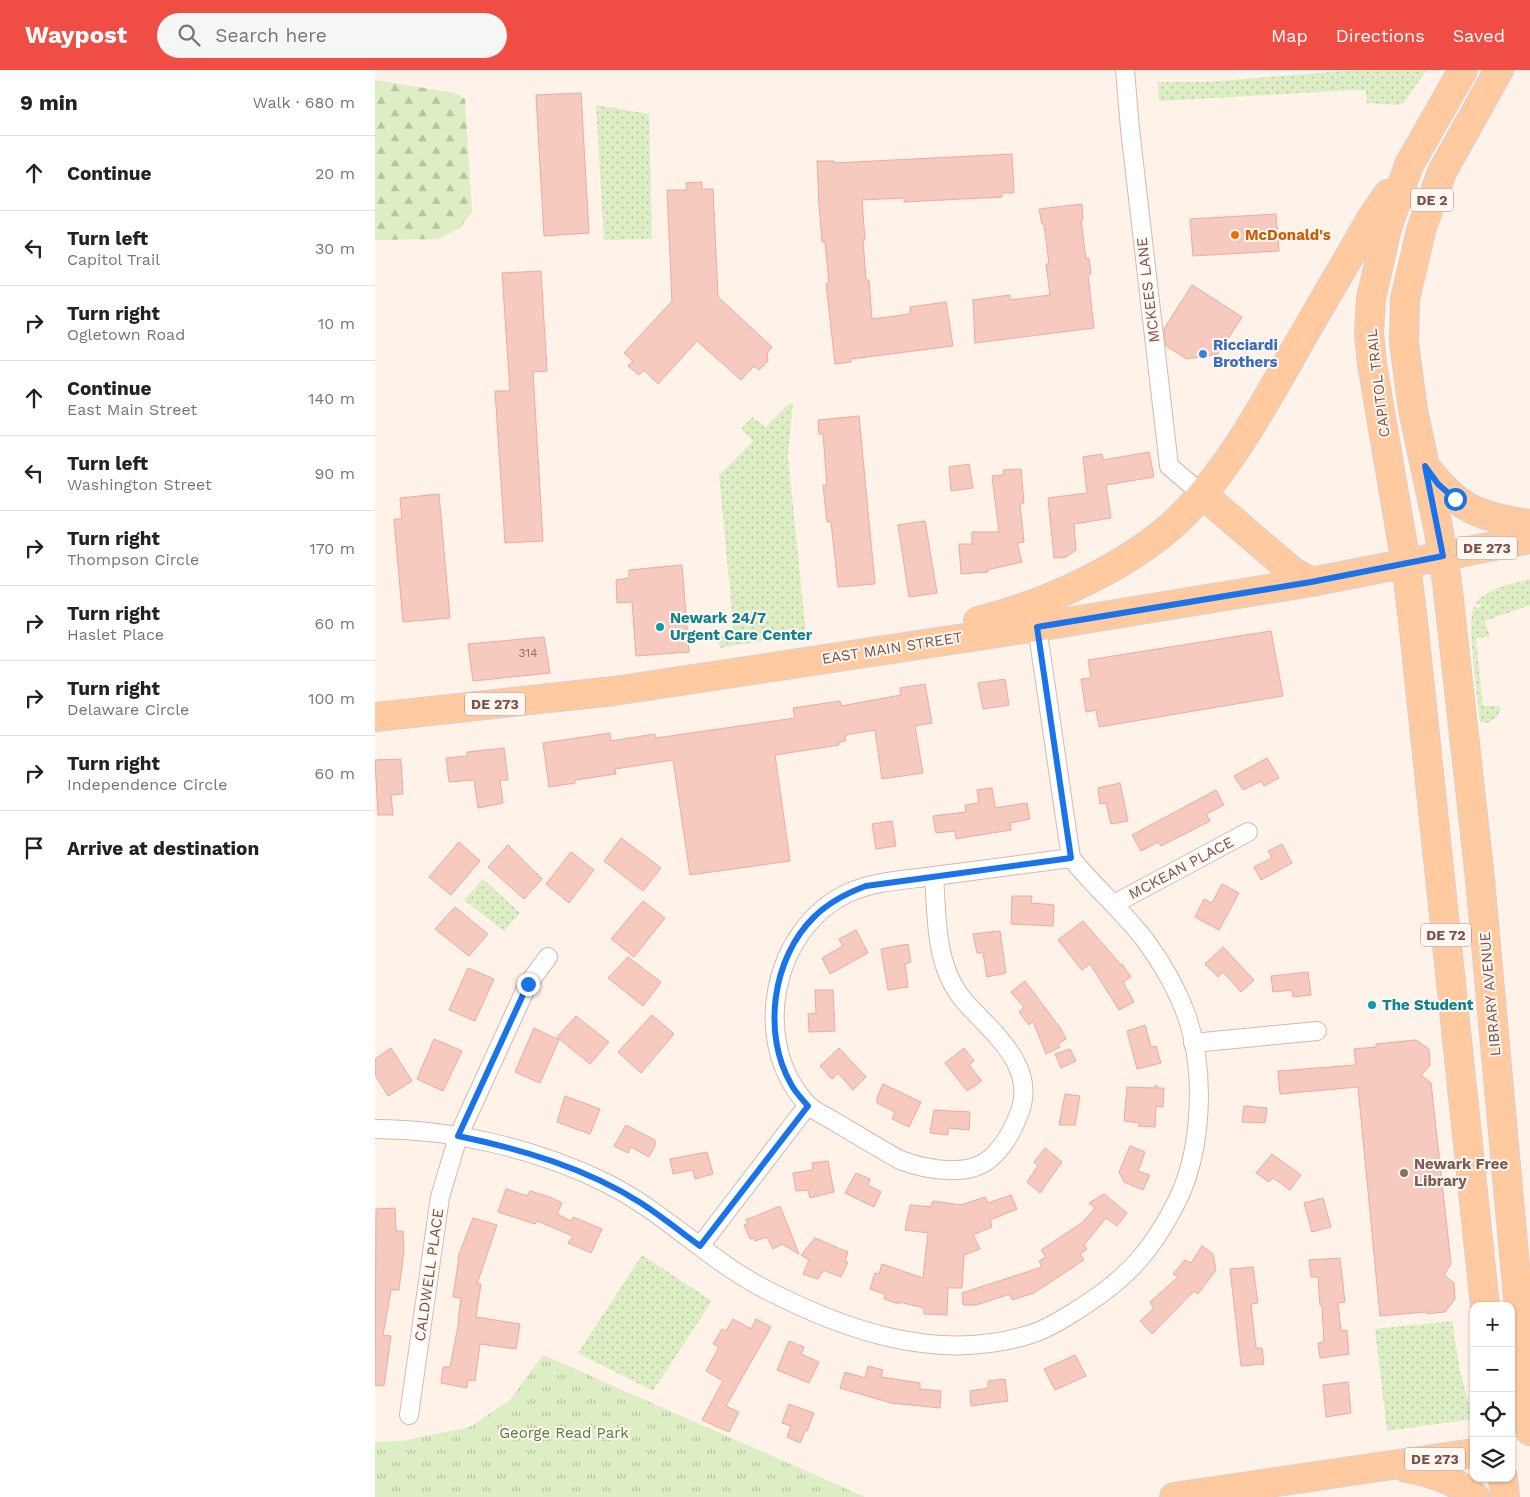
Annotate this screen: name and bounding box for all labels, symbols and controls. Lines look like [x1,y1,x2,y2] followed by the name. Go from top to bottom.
[157,13,507,58] search box
[25,21,127,49] text: Waypost
[175,21,203,49] icon: search
[215,24,327,47] text: Search here
[1271,25,1308,46] text: Map
[1336,25,1425,46] text: Directions
[1453,25,1505,46] text: Saved
[20,90,78,115] text: 9 min
[253,93,355,112] text: Walk · 680 m
[20,159,48,187] icon: ahead
[67,162,151,185] text: Continue
[315,164,355,183] text: 20 m
[1411,188,1453,212] road number: DE 2
[1245,226,1331,244] place label: McDonald's
[67,227,148,250] text: Turn left
[1229,229,1241,241] marker: McDonald's
[20,234,48,262] icon: left
[1133,236,1163,344] street label: MCKEES LANE
[315,239,355,258] text: 30 m
[67,250,160,269] text: Capitol Trail
[67,302,160,325] text: Turn right
[20,309,48,337] icon: right
[318,314,355,333] text: 10 m
[67,325,185,344] text: Ogletown Road
[1362,328,1394,438] street label: CAPITOL TRAIL
[1213,336,1278,371] place label: Ricciardi Brothers
[1197,348,1209,360] marker: Ricciardi Brothers
[67,377,151,400] text: Continue
[20,384,48,412] icon: ahead
[308,389,355,408] text: 140 m
[67,400,197,419] text: East Main Street
[67,452,148,475] text: Turn left
[20,459,48,487] icon: left
[314,464,355,483] text: 90 m
[67,475,212,494] text: Washington Street
[1444,488,1467,511] route start
[67,527,160,550] text: Turn right
[20,534,48,562] icon: right
[1457,536,1517,559] road number: DE 273
[309,539,355,558] text: 170 m
[67,550,199,569] text: Thompson Circle
[67,602,160,625] text: Turn right
[20,609,48,637] icon: right
[670,609,813,644] place label: Newark 24/7 Urgent Care Center
[315,614,355,633] text: 60 m
[654,621,666,633] marker: Newark 24/7 Urgent Care Center
[67,625,164,644] text: Haslet Place
[820,628,964,668] street label: EAST MAIN STREET
[518,646,538,660] house number: 314
[67,677,160,700] text: Turn right
[20,684,48,712] icon: right
[308,689,355,708] text: 100 m
[465,692,525,716] road number: DE 273
[67,700,189,719] text: Delaware Circle
[67,752,160,775] text: Turn right
[20,759,48,787] icon: right
[315,764,355,783] text: 60 m
[67,775,227,794] text: Independence Circle
[1126,833,1236,903] street label: MCKEAN PLACE
[20,834,48,862] icon: arrive
[67,837,259,860] text: Arrive at destination
[1421,924,1471,946] road number: DE 72
[1476,931,1504,1057] street label: LIBRARY AVENUE
[517,973,540,996] route end
[1382,996,1474,1014] place label: The Student
[1366,999,1378,1011] marker: The Student
[1414,1155,1508,1190] place label: Newark Free Library
[1398,1167,1410,1179] marker: Newark Free Library
[411,1207,447,1343] street label: CALDWELL PLACE
[1470,1302,1515,1482] map controls
[1470,1302,1515,1347] button: +
[1470,1347,1515,1392] button: −
[1470,1392,1515,1437] button: locate
[499,1424,629,1442] park label: George Read Park
[1470,1437,1515,1482] button: layers
[1405,1448,1465,1470] road number: DE 273

